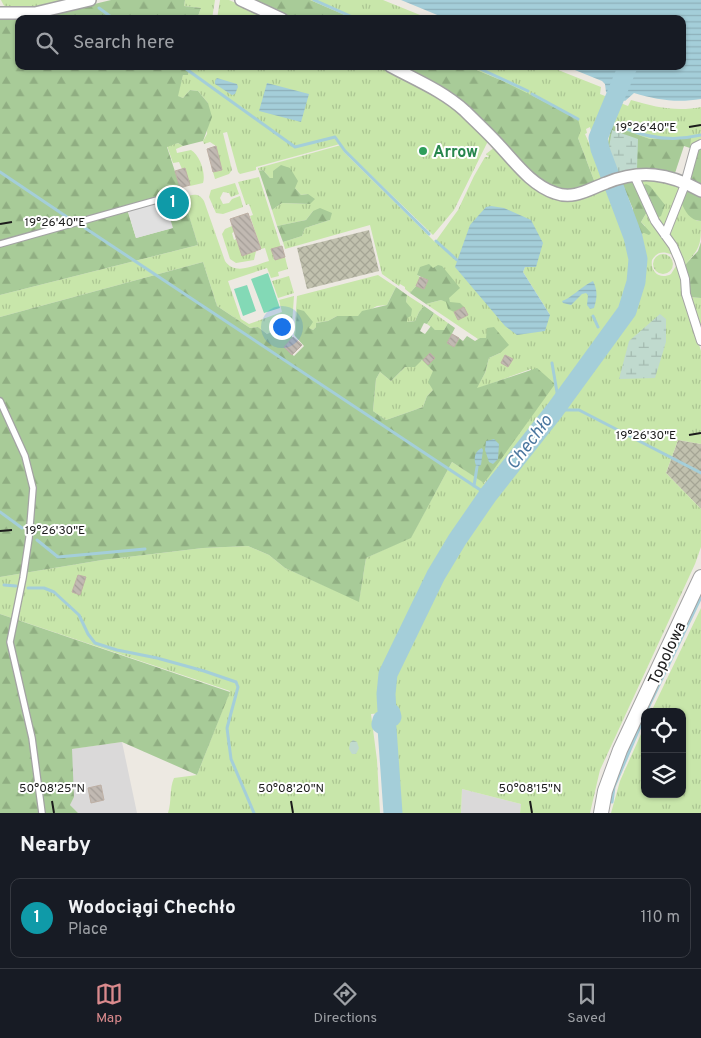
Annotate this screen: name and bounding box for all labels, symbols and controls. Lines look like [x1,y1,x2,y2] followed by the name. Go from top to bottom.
[15,15,686,70] search box
[33,29,61,57] icon: search
[73,31,175,55] text: Search here
[616,120,676,136] text: 19°26'40"E
[433,143,478,163] place label: Arrow
[417,145,429,157] marker: Arrow
[157,184,189,222] pin: 1
[25,215,85,231] text: 19°26'40"E
[269,314,295,340] your location
[502,410,559,475] water label: Chechło
[616,428,676,444] text: 19°26'30"E
[25,523,85,539] text: 19°26'30"E
[644,619,691,689] street label: Topolowa
[641,708,686,798] map controls
[641,708,686,753] button: locate
[641,753,686,798] button: layers
[19,781,85,797] text: 50°08'25"N
[258,781,324,797] text: 50°08'20"N
[499,781,561,797] text: 50°08'15"N
[20,832,91,859] text: Nearby
[68,896,236,920] text: Wodociągi Chechło
[34,908,40,928] text: 1
[640,908,680,928] text: 110 m
[68,920,108,940] text: Place
[95,980,123,1027] tab: Map
[313,980,377,1027] tab: Directions
[567,980,606,1027] tab: Saved

